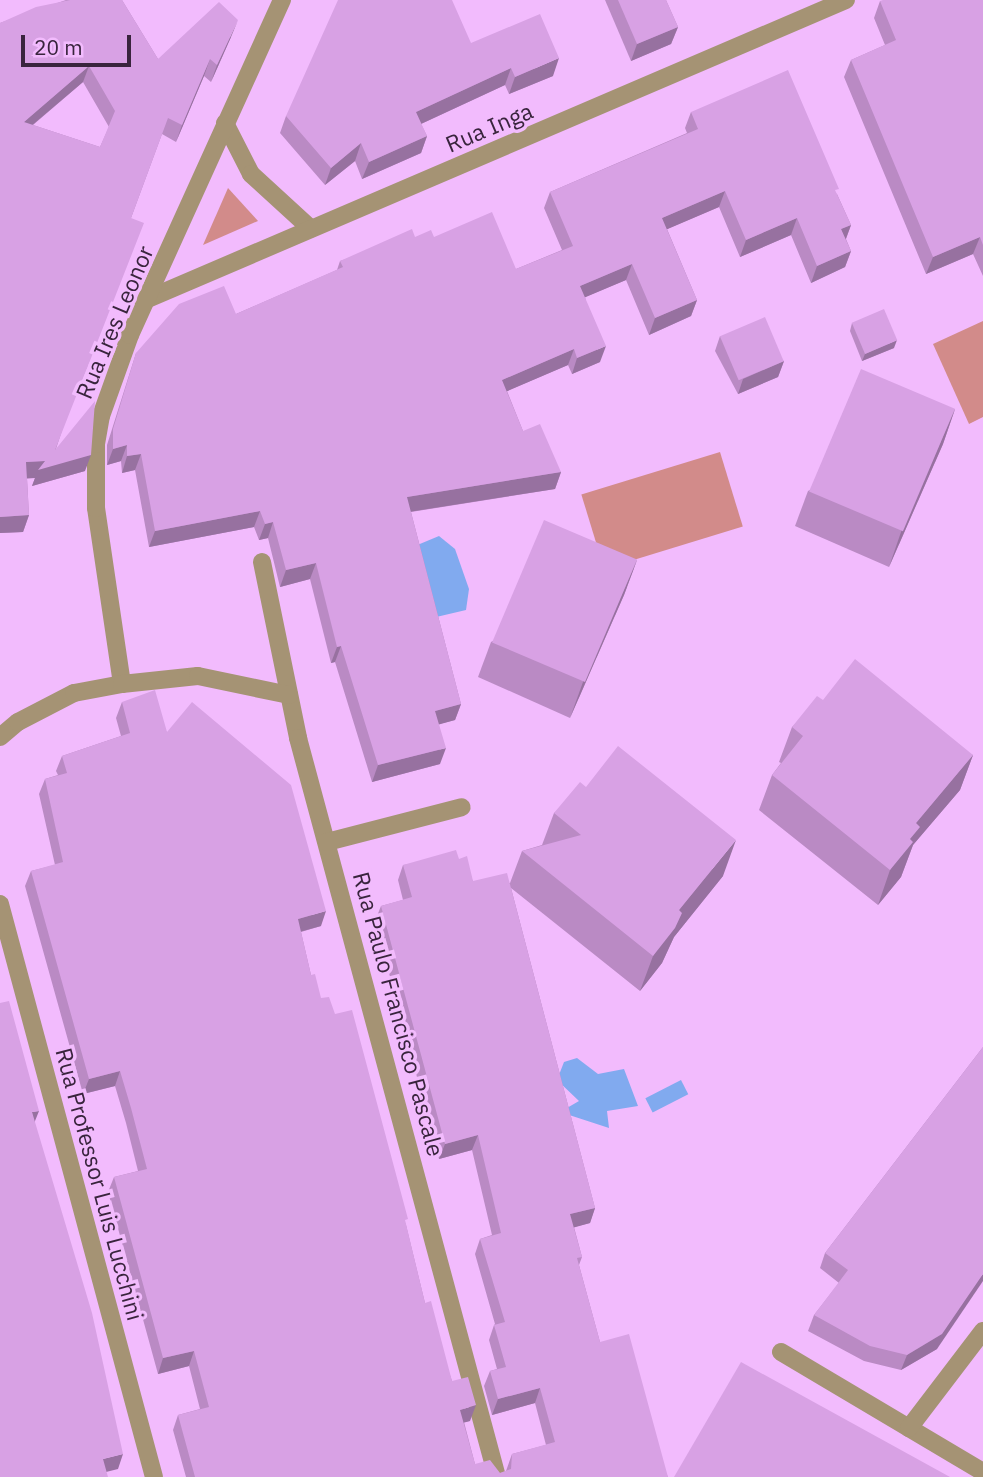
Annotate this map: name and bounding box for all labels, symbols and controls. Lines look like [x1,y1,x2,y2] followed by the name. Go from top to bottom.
[24,21,135,65] scale bar
[34,33,83,61] text: 20 m
[441,96,537,158] street label: Rua Inga
[69,241,159,403] street label: Rua Ires Leonor
[348,869,450,1159] street label: Rua Paulo Francisco Pascale
[50,1045,150,1323] street label: Rua Professor Luis Lucchini

